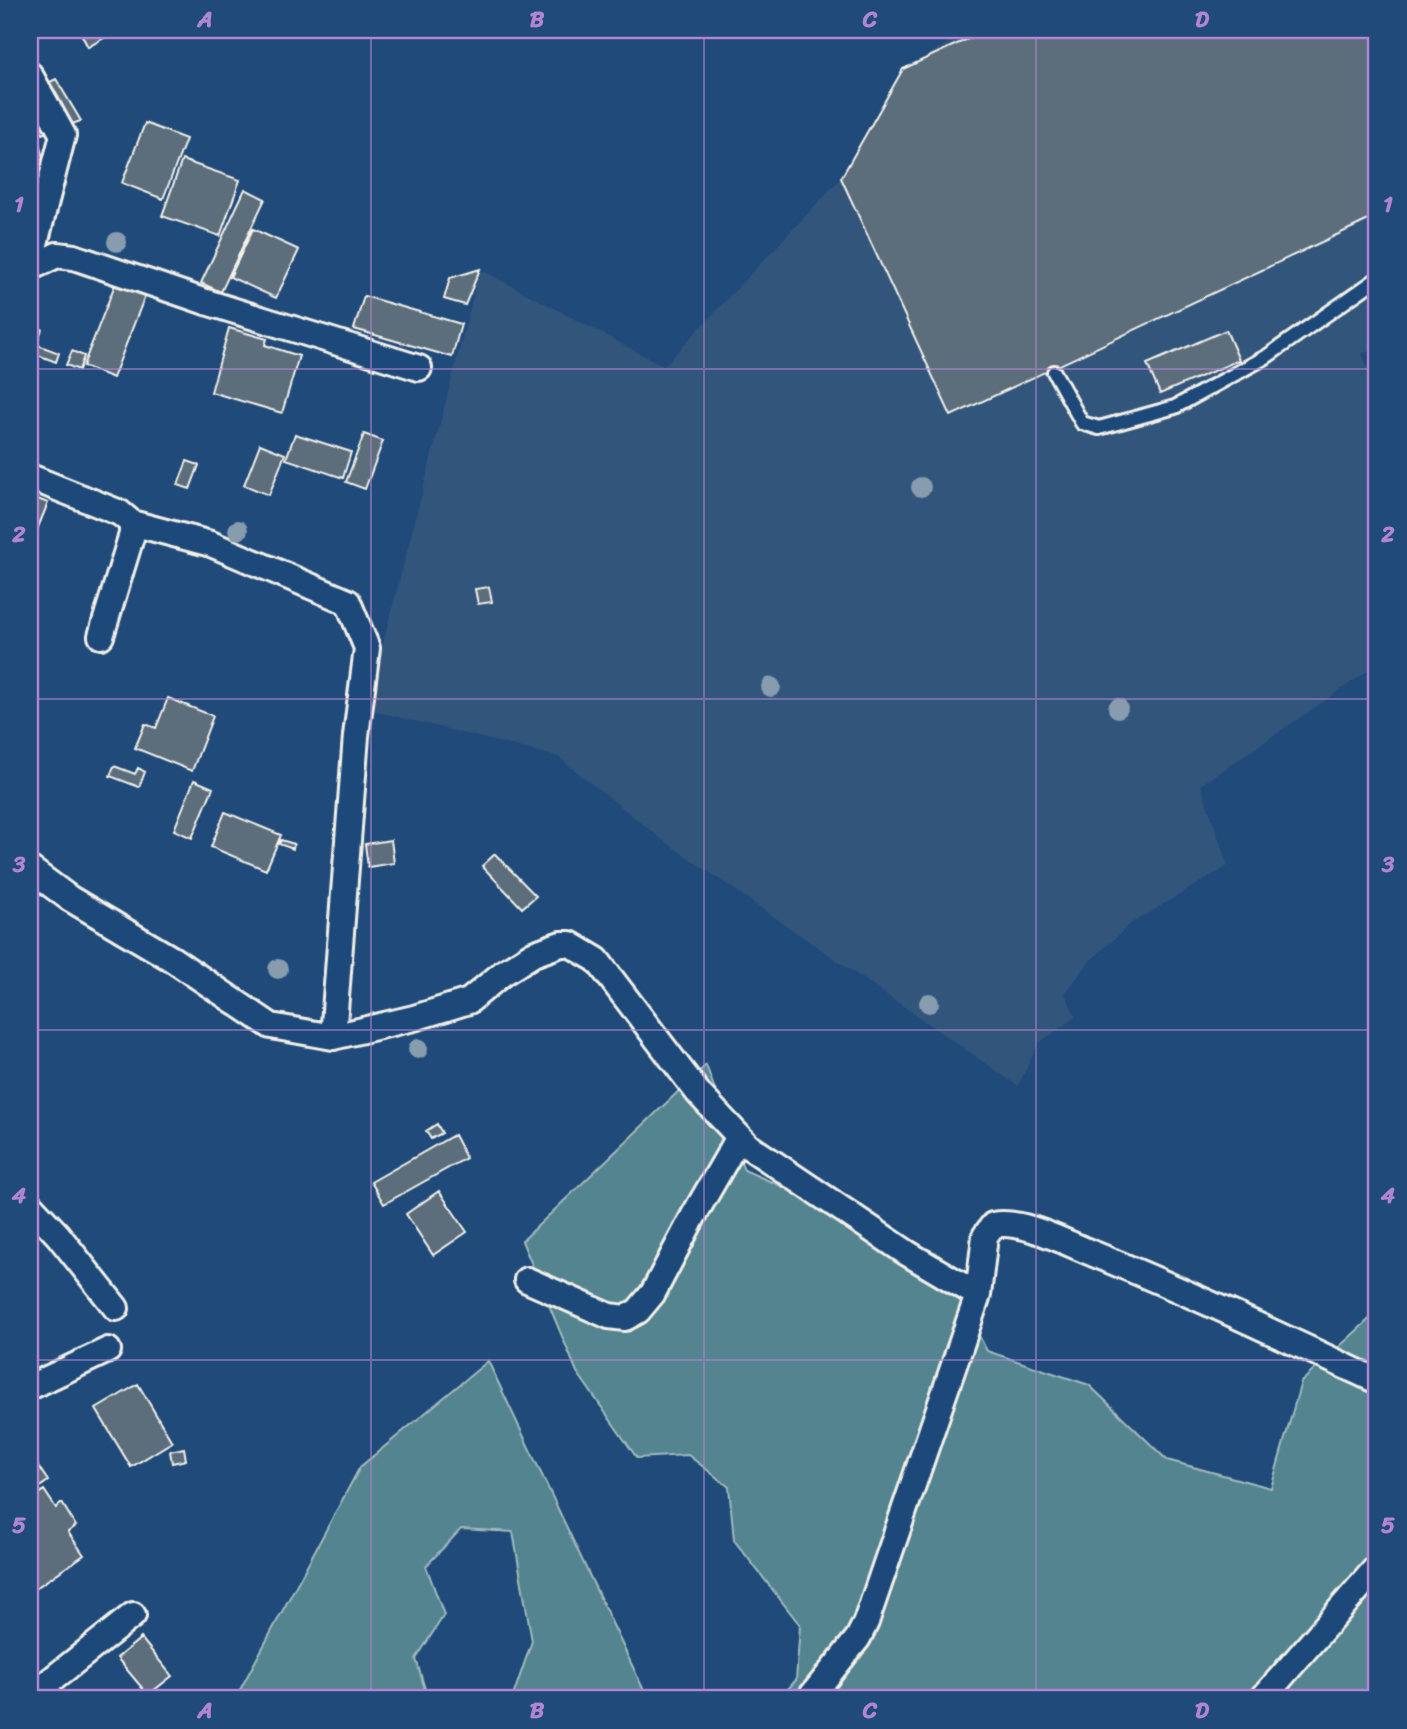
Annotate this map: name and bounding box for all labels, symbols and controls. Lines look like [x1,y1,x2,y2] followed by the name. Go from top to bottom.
[196,0,213,40] text: A
[530,0,545,40] text: B
[862,0,878,40] text: C
[1195,0,1210,40] text: D
[14,184,24,225] text: 1
[1383,184,1393,225] text: 1
[11,514,26,555] text: 2
[1380,514,1395,555] text: 2
[12,844,26,885] text: 3
[1381,844,1395,885] text: 3
[11,1175,27,1216] text: 4
[1380,1175,1396,1216] text: 4
[12,1505,26,1546] text: 5
[1381,1505,1395,1546] text: 5
[196,1690,213,1729] text: A
[530,1690,545,1729] text: B
[862,1690,878,1729] text: C
[1195,1690,1210,1729] text: D

